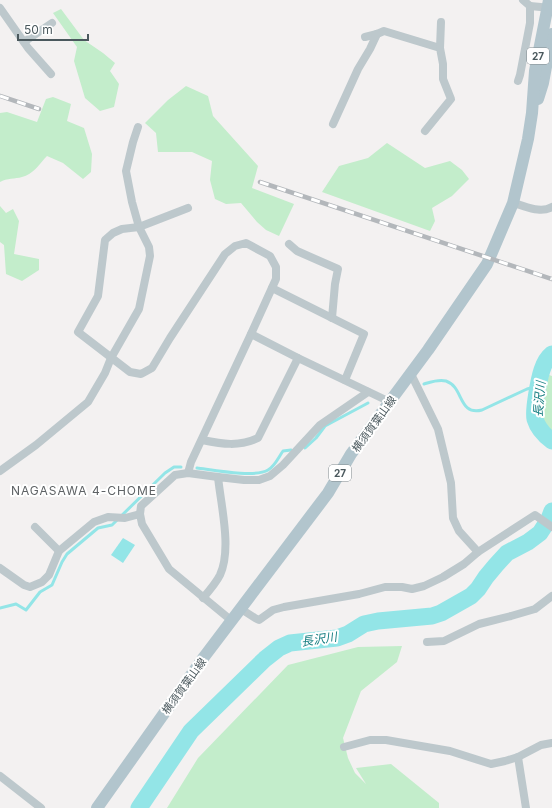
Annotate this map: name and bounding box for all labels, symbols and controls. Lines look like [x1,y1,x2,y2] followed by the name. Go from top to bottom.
[18,16,88,42] scale bar
[24,22,53,37] text: 50 m
[527,48,549,64] road number: 27
[530,378,548,418] water label: 長沢川
[349,393,399,455] street label: 横須賀葉山線
[329,465,351,481] road number: 27
[11,483,157,498] district label: NAGASAWA 4-CHOME
[300,629,340,649] water label: 長沢川
[159,655,209,717] street label: 横須賀葉山線

